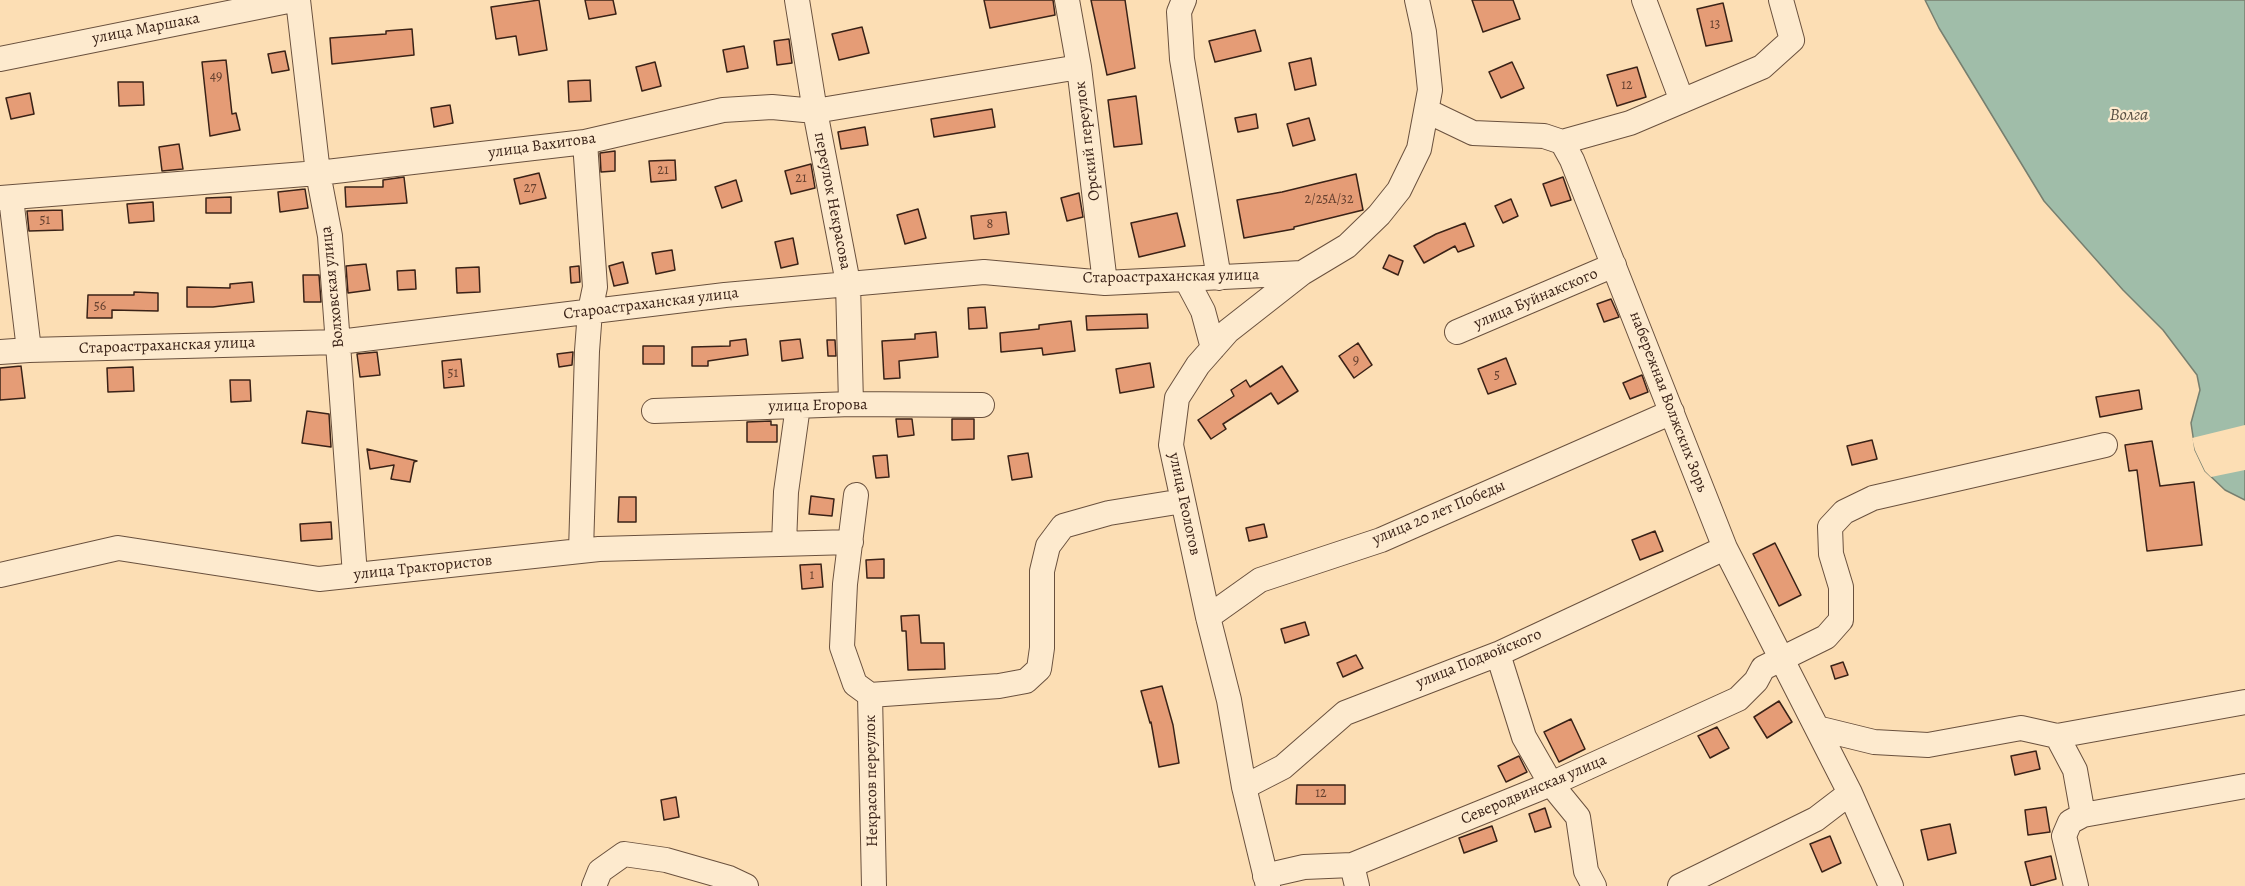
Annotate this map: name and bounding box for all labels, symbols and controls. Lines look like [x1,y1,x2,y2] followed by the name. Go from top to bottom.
[91,9,201,49] street label: улица Маршака
[1710,17,1720,33] house number: 13
[210,69,222,85] house number: 49
[1621,78,1633,94] house number: 12
[1071,80,1105,202] street label: Орский переулок
[2110,105,2148,127] water label: Волга
[487,129,597,163] street label: улица Вахитова
[809,131,855,271] street label: переулок Некрасова
[657,163,669,179] house number: 21
[795,171,807,187] house number: 21
[524,181,536,197] house number: 27
[1304,192,1354,208] house number: 2/25А/32
[40,213,50,229] house number: 51
[987,217,993,233] house number: 8
[317,225,349,349] street label: Волховская улица
[1471,264,1601,334] street label: улица Буйнакского
[1083,266,1259,288] street label: Староастраханская улица
[562,284,740,324] street label: Староастраханская улица
[94,299,106,315] house number: 56
[1625,309,1711,495] street label: набережная Волжских Зорь
[78,333,256,359] street label: Староастраханская улица
[1353,353,1359,369] house number: 9
[448,366,458,382] house number: 51
[1494,368,1500,384] house number: 5
[768,396,868,416] street label: улица Егорова
[1164,451,1204,557] street label: улица Геологов
[1370,476,1508,550] street label: улица 20 лет Победы
[353,551,493,585] street label: улица Трактористов
[810,568,814,584] house number: 1
[1413,625,1545,693] street label: улица Подвойского
[861,715,883,847] street label: Некрасов переулок
[1458,751,1610,829] street label: Северодвинская улица
[1315,786,1327,802] house number: 12

